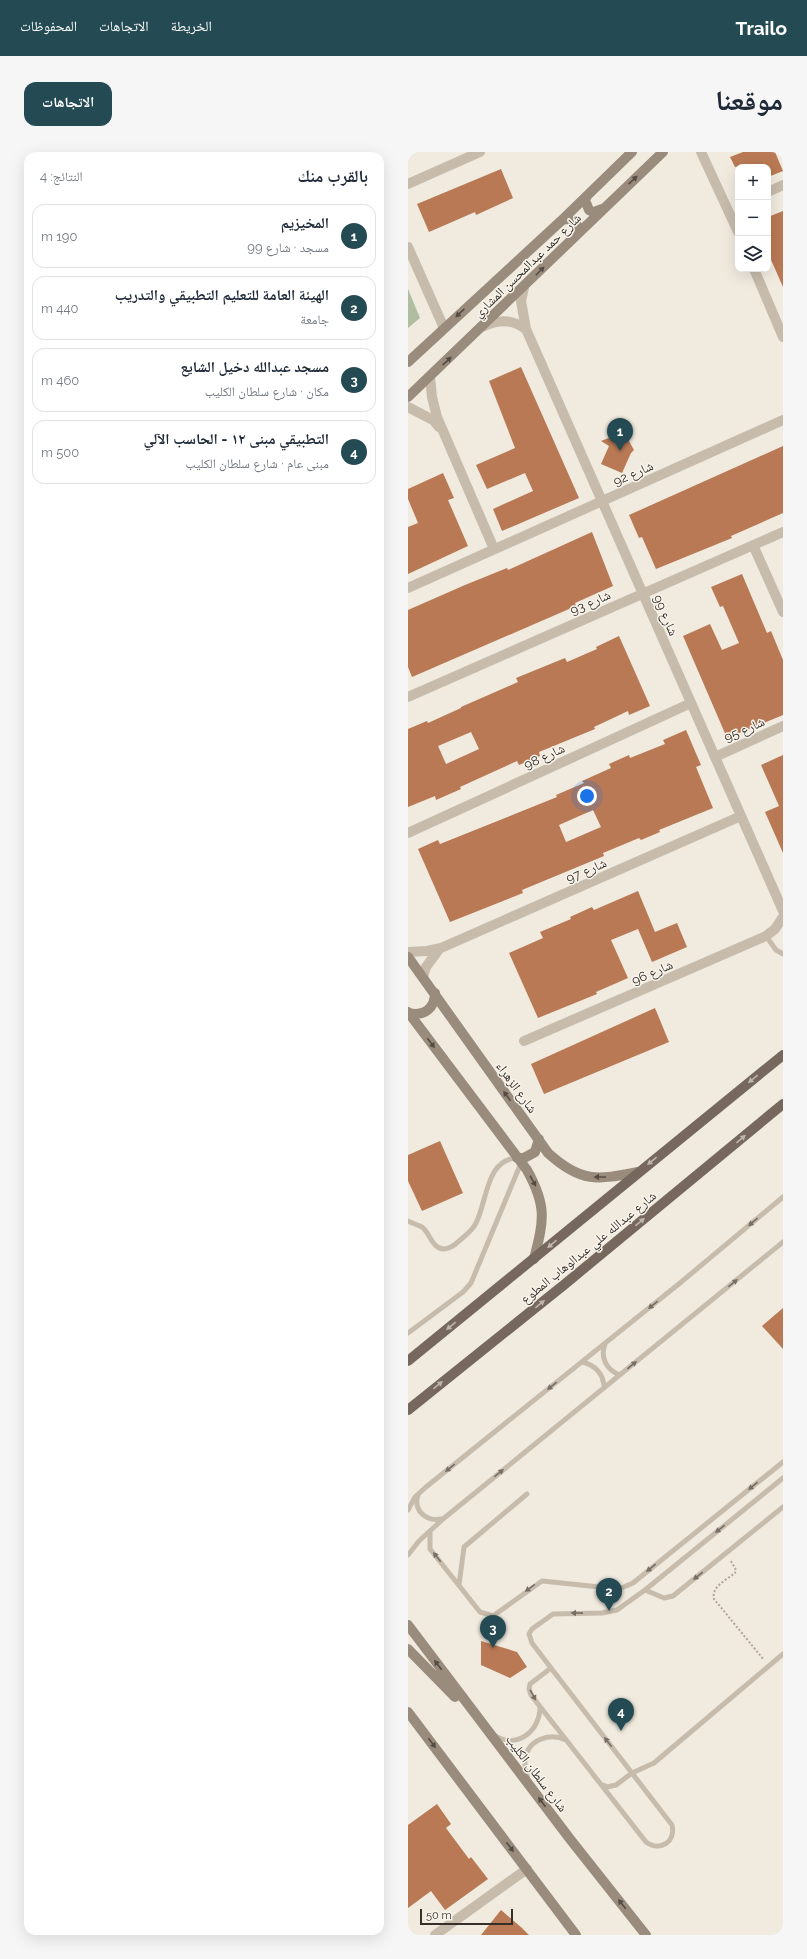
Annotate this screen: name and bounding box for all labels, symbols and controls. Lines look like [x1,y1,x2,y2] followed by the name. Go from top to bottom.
[736,17,787,39] text: Trailo
[20,18,77,34] text: المحفوظات
[99,18,149,34] text: الاتجاهات
[171,18,212,34] text: الخريطة
[24,82,112,126] button: الاتجاهات
[715,84,783,117] text: موقعنا
[735,164,771,272] map controls
[735,164,771,200] button: +
[298,166,368,186] text: بالقرب منك
[40,169,83,184] text: النتائج: 4
[629,176,638,185] one-way arrow
[735,200,771,236] button: −
[471,210,586,323] street label: شارع حمد عبدالمحسن المشاري
[281,214,329,232] text: المخيزيم
[41,229,77,244] text: 190 m
[351,229,357,244] text: 1
[735,236,771,272] button: layers
[247,240,329,255] text: مسجد · شارع 99
[536,266,545,276] one-way arrow
[115,286,329,304] text: الهيئة العامة للتعليم التطبيقي والتدريب
[41,301,78,316] text: 440 m
[350,301,358,316] text: 2
[455,308,465,318] one-way arrow
[300,312,329,327] text: جامعة
[442,356,452,366] one-way arrow
[180,358,329,376] text: مسجد عبدالله دخيل الشايع
[41,373,79,388] text: 460 m
[350,373,358,388] text: 3
[205,384,329,399] text: مكان · شارع سلطان الكليب
[607,418,633,451] pin: 1
[144,430,329,448] text: التطبيقي مبنى ١٢ - الحاسب الآلي
[41,445,79,460] text: 500 m
[350,445,358,460] text: 4
[185,456,329,471] text: مبنى عام · شارع سلطان الكليب
[611,458,656,491] street label: شارع 92
[568,587,614,620] street label: شارع 93
[648,592,681,639] street label: شارع 99
[722,714,768,747] street label: شارع 95
[521,740,568,774] street label: شارع 98
[577,786,597,806] your location
[564,855,609,888] street label: شارع 97
[629,957,676,990] street label: شارع 96
[427,1037,436,1048] one-way arrow
[491,1059,540,1117] street label: شارع الزهراء
[747,1075,758,1084] one-way arrow
[503,1090,511,1101] one-way arrow
[735,1134,746,1143] one-way arrow
[646,1157,657,1166] one-way arrow
[594,1174,606,1181] one-way arrow
[530,1176,536,1187] one-way arrow
[518,1188,661,1309] street label: شارع عبدالله علي عبدالوهاب المطوع
[635,1217,646,1226] one-way arrow
[748,1217,758,1226] one-way arrow
[546,1240,557,1249] one-way arrow
[728,1278,739,1287] one-way arrow
[534,1300,545,1308] one-way arrow
[647,1300,658,1309] one-way arrow
[445,1322,456,1331] one-way arrow
[627,1360,638,1369] one-way arrow
[433,1381,444,1390] one-way arrow
[546,1382,557,1391] one-way arrow
[445,1463,456,1472] one-way arrow
[493,1469,504,1477] one-way arrow
[747,1482,758,1491] one-way arrow
[715,1525,725,1533] one-way arrow
[433,1552,441,1563] one-way arrow
[646,1564,657,1572] one-way arrow
[693,1571,704,1580] one-way arrow
[596,1578,622,1611] pin: 2
[525,1584,536,1592] one-way arrow
[570,1610,583,1616] one-way arrow
[480,1615,506,1648] pin: 3
[434,1659,442,1670] one-way arrow
[529,1690,536,1701] one-way arrow
[608,1698,634,1731] pin: 4
[501,1732,570,1816] street label: شارع سلطان الكليب
[604,1736,612,1747] one-way arrow
[427,1738,436,1749] one-way arrow
[538,1796,546,1807] one-way arrow
[506,1842,514,1852] one-way arrow
[617,1899,626,1910] one-way arrow
[420,1907,513,1926] scale bar
[426,1909,452,1922] text: 50 m

